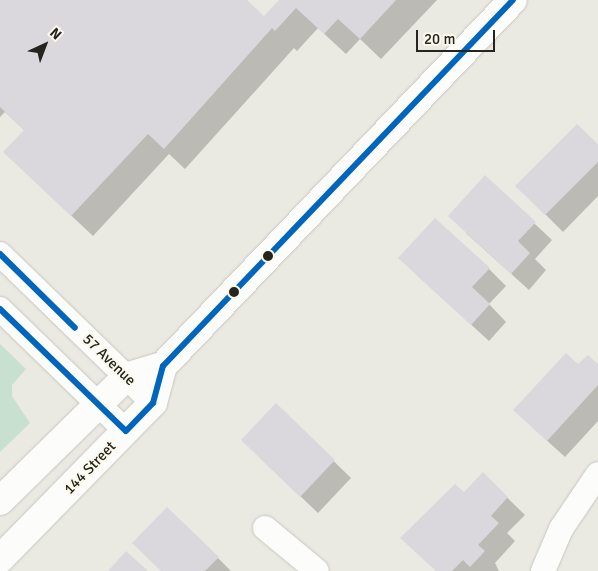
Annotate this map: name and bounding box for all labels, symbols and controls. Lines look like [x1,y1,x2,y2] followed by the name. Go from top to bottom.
[20,20,70,70] north arrow
[418,20,497,52] scale bar
[46,24,65,43] text: N
[424,30,455,48] text: 20 m
[263,251,273,261] unlabelled marker
[229,287,239,297] unlabelled marker
[79,330,139,390] street label: 57 Avenue
[60,438,120,498] street label: 144 Street

